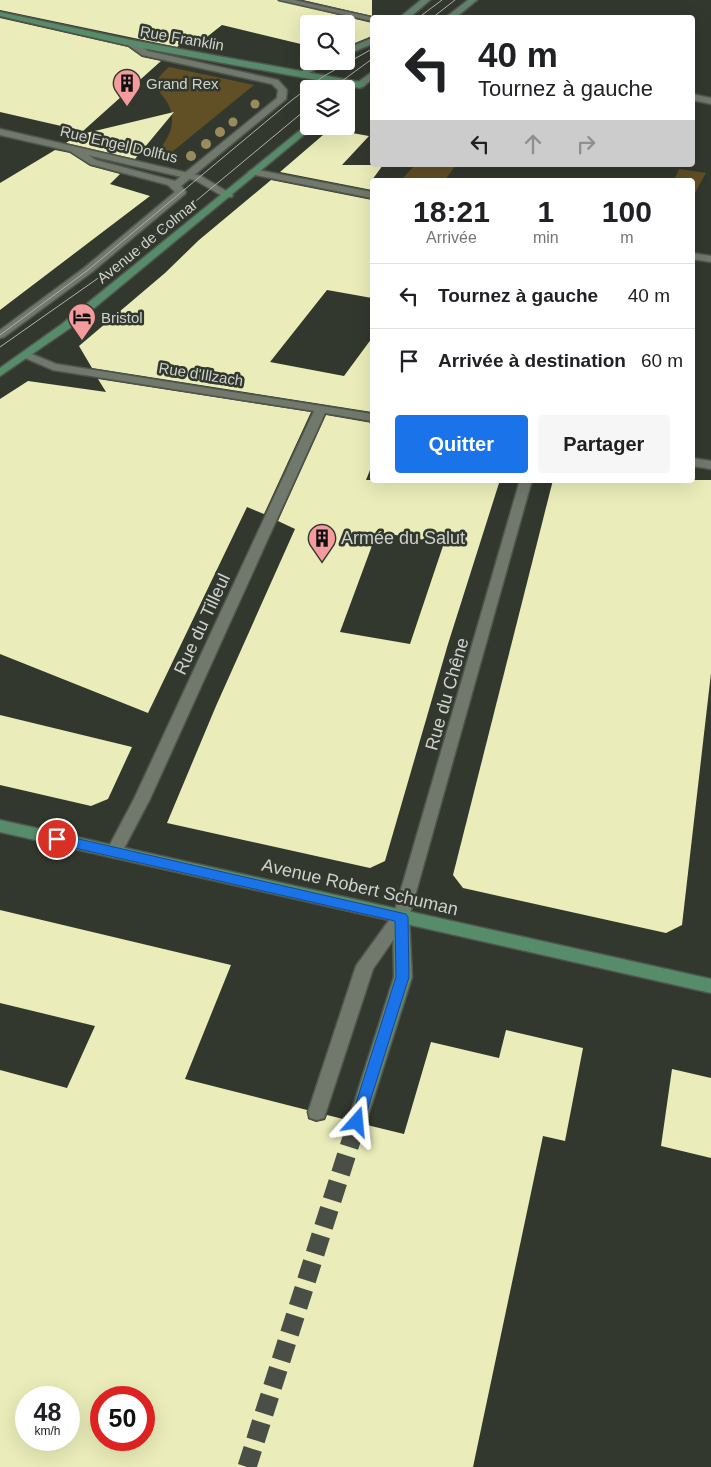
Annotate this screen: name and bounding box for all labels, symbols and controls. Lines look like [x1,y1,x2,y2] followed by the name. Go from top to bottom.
[300,15,355,135] map controls
[300,15,355,70] button: search
[139,22,225,54] street label: Rue Franklin
[395,35,460,100] icon: left
[478,35,558,74] text: 40 m
[112,68,142,107] building icon: Grand Rex
[146,75,219,92] place label: Grand Rex
[478,76,653,101] text: Tournez à gauche
[300,80,355,135] button: layers
[59,122,179,166] street label: Rue Engel Dollfus
[466,130,494,158] icon: left
[519,130,547,158] icon: ahead
[572,130,600,158] icon: right
[93,195,201,287] street label: Avenue de Colmar
[413,195,490,228] text: 18:21
[537,195,554,228] text: 1
[602,195,652,228] text: 100
[426,229,477,246] text: Arrivée
[533,229,559,246] text: min
[620,229,633,246] text: m
[395,282,423,310] icon: left
[438,285,598,306] text: Tournez à gauche
[628,285,670,306] text: 40 m
[67,302,97,341] hotel icon: Bristol
[101,309,143,326] place label: Bristol
[395,347,423,375] icon: arrive
[438,350,626,371] text: Arrivée à destination
[641,350,683,371] text: 60 m
[157,359,245,389] street label: Rue d'Illzach
[395,415,528,473] button: Quitter
[538,415,670,473] button: Partager
[307,523,337,562] building icon: Armée du Salut
[341,528,465,548] place label: Armée du Salut
[170,570,234,678] street label: Rue du Tilleul
[421,635,473,753] street label: Rue du Chêne
[36,818,78,860] pin
[43,825,71,853] icon: arrive
[260,855,460,919] street label: Avenue Robert Schuman
[330,1095,382,1147] position arrow
[90,1386,155,1451] speed limit sign: 50
[34,1398,61,1426] text: 48
[34,1424,61,1438] text: km/h

